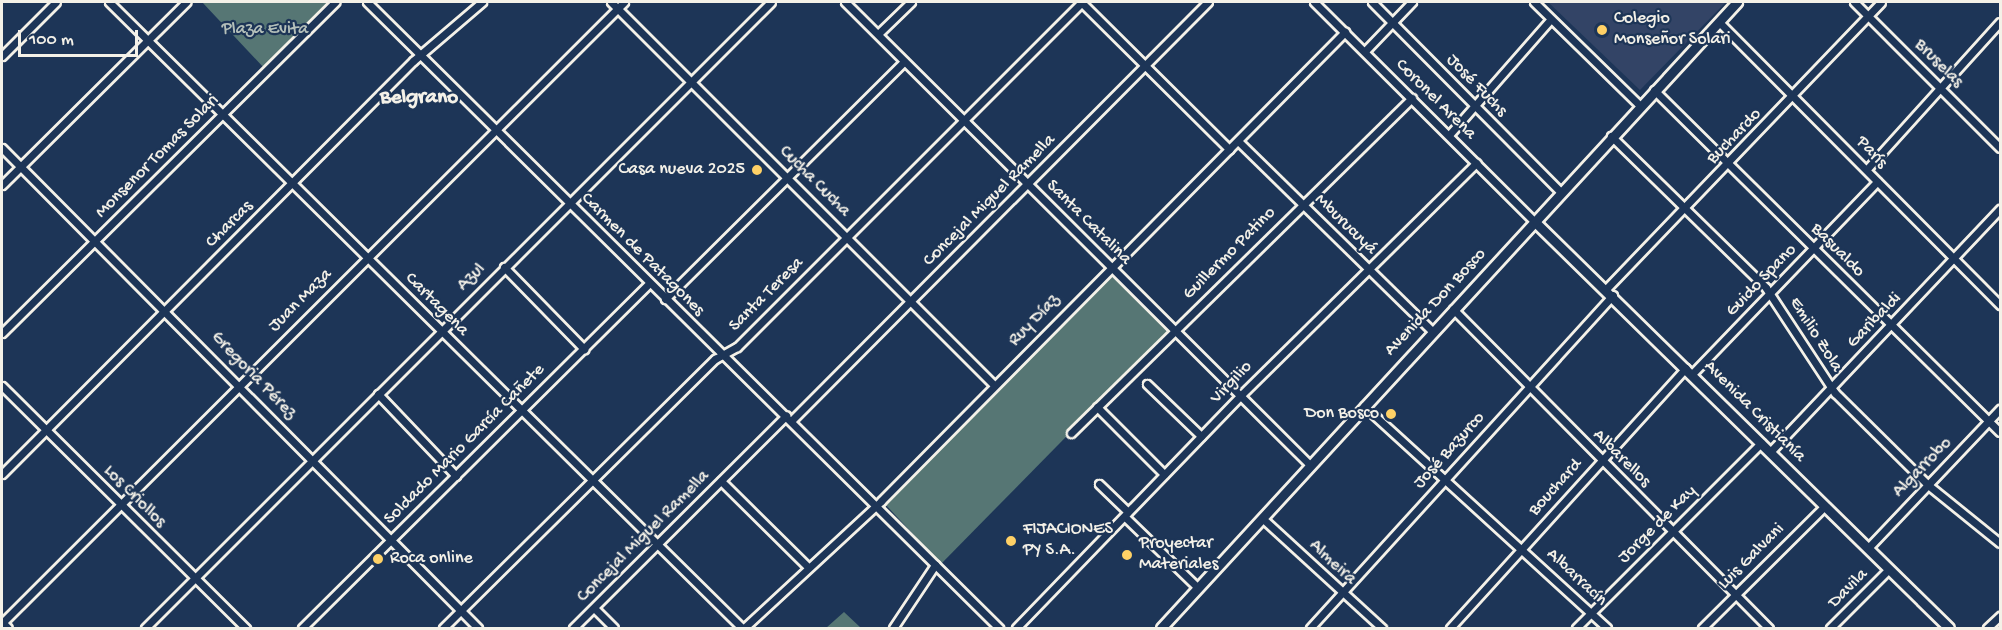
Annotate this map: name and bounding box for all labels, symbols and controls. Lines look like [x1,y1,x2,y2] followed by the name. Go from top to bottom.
[1614,9,1731,52] place label: Colegio Monseñor Solari
[21,18,141,56] scale bar
[222,19,308,41] park label: Plaza Evita
[1595,23,1609,37] marker: Colegio Monseñor Solari
[29,30,74,51] text: 100 m
[1909,35,1967,93] street label: Bruselas
[1441,50,1511,122] street label: José Fuchs
[1390,55,1480,145] street label: Coronel Arena
[380,86,458,112] district label: Belgrano
[91,90,225,224] street label: Monsenor Tomas Solari
[1703,104,1767,170] street label: Buchardo
[919,130,1061,272] street label: Concejal Miguel Ramella
[1851,132,1891,174] street label: París
[774,142,854,222] street label: Cucha Cucha
[619,159,745,181] place label: Casa nueva 2025
[750,163,764,177] marker: Casa nueva 2025
[1041,176,1135,270] street label: Santa Catalina
[576,189,708,321] street label: Carmen de Patagones
[1309,190,1381,260] street label: Mburucuyá
[202,197,258,253] street label: Charcas
[1179,203,1281,305] street label: Guillermo Patino
[1805,219,1869,283] street label: Basualdo
[1722,240,1802,322] street label: Guido Spano
[1380,245,1492,361] street label: Avenida Don Bosco
[725,253,809,337] street label: Santa Teresa
[453,259,491,297] street label: Azul
[265,265,337,337] street label: Juan Maza
[400,269,472,341] street label: Cartagena
[1843,288,1907,354] street label: Garibaldi
[1005,290,1065,352] street label: Ruy Díaz
[1784,294,1846,376] street label: Emilio Zola
[206,328,300,424] street label: Gregoria Pérez
[1698,356,1810,468] street label: Avenida Cristianía
[1206,357,1258,409] street label: Virgilio
[380,360,550,530] street label: Soldado Mario García Cañete
[1304,403,1379,425] place label: Don Bosco
[1384,407,1398,421] marker: Don Bosco
[1410,408,1490,494] street label: José Bazurco
[1587,425,1655,493] street label: Albarellos
[1889,433,1957,503] street label: Algarrobo
[1525,455,1587,521] street label: Bouchard
[98,461,170,533] street label: Los Criollos
[573,466,715,608] street label: Concejal Miguel Ramella
[1614,481,1702,569] street label: Jorge de Kay
[1714,519,1790,595] street label: Luis Galvani
[1023,520,1113,562] place label: FIJACIONES PY S.A.
[1004,534,1018,548] marker: FIJACIONES PY S.A.
[1139,534,1218,576] place label: Proyectar Materiales
[1304,536,1360,590] street label: Almeira
[1541,544,1611,612] street label: Albarracín
[390,548,473,570] place label: Roca online
[1120,548,1134,562] marker: Proyectar Materiales
[371,552,385,566] marker: Roca online
[1825,565,1873,613] street label: Davila

